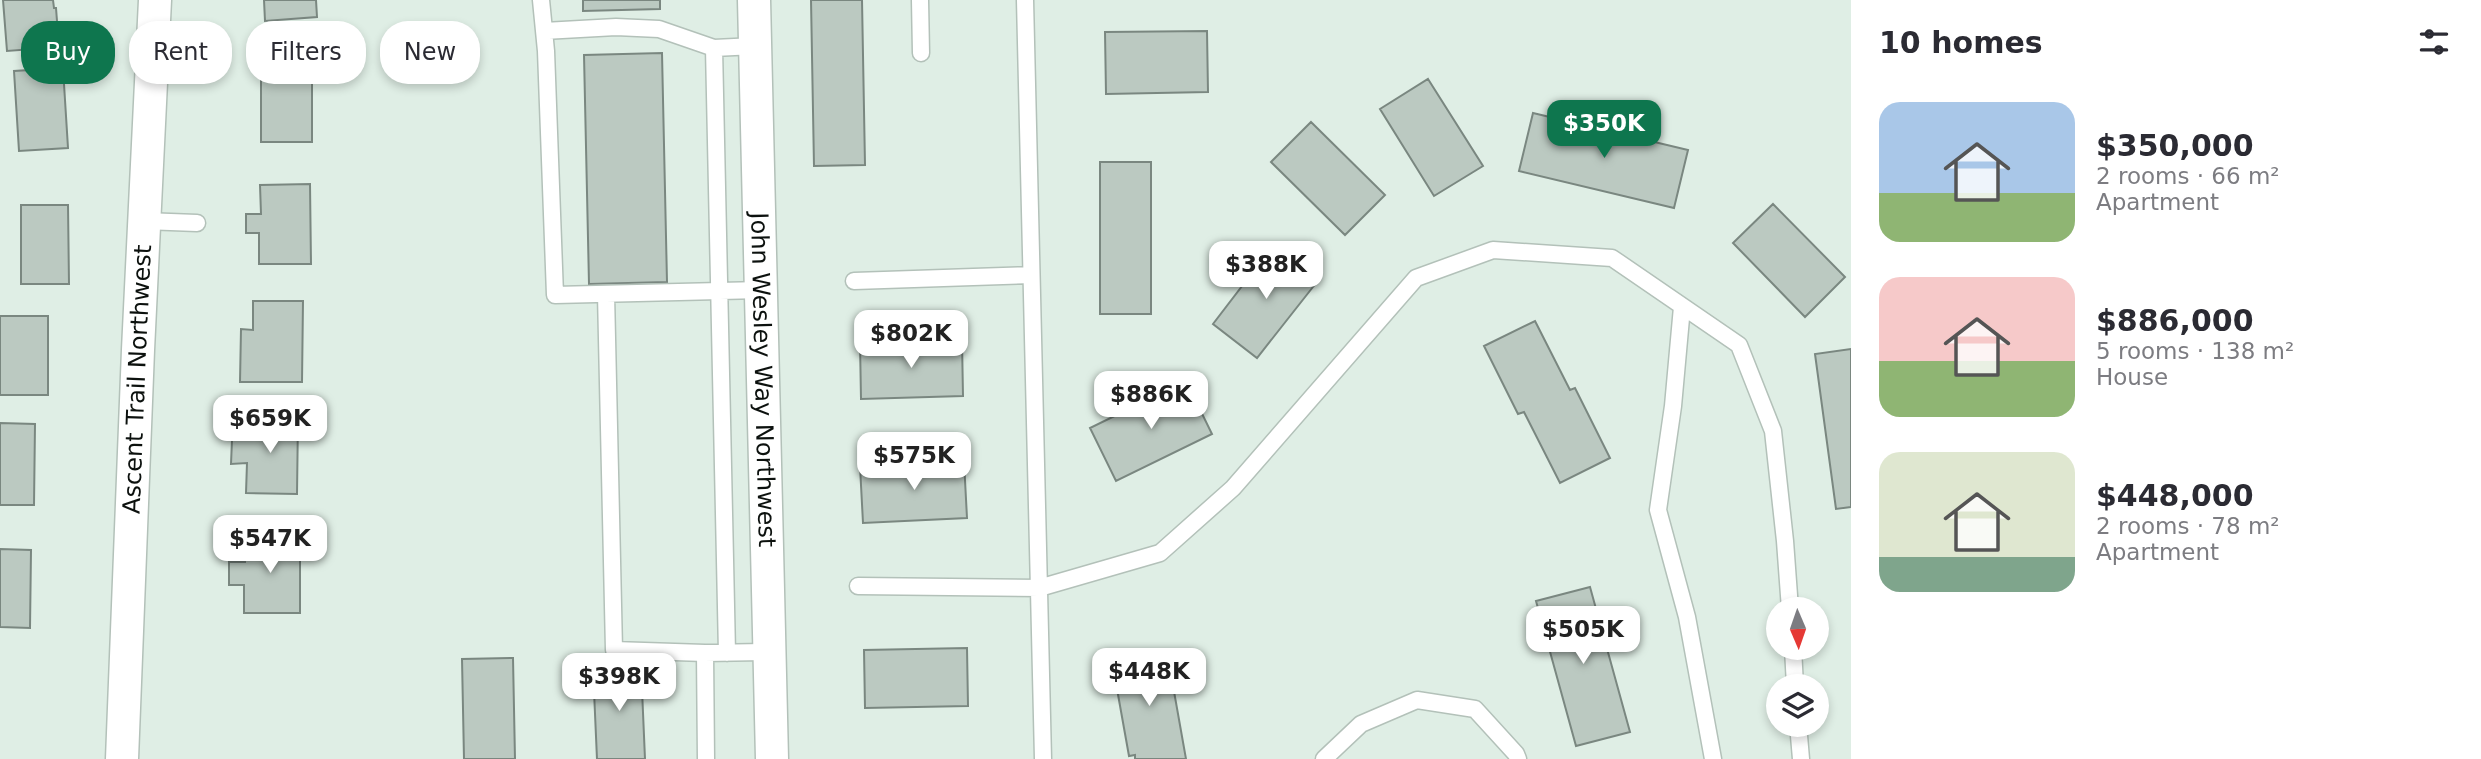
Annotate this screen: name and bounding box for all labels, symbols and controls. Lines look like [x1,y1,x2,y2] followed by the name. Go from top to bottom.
[21,21,115,84] chip: Buy
[129,21,232,84] chip: Rent
[246,21,366,84] chip: Filters
[380,21,480,84] chip: New
[2415,23,2453,61] icon: filters
[1879,25,2043,60] text: 10 homes
[1555,100,1653,160] pin: $350K
[1563,110,1645,136] text: $350K
[2096,128,2254,163] text: $350,000
[1935,130,2019,214] icon: home
[2096,163,2280,189] text: 2 rooms · 66 m²
[2096,189,2219,215] text: Apartment
[745,210,781,548] street label: John Wesley Way Northwest
[1217,242,1315,301] pin: $388K
[118,244,157,514] street label: Ascent Trail Northwest
[1225,251,1307,277] text: $388K
[2096,303,2254,338] text: $886,000
[1935,305,2019,389] icon: home
[862,310,960,370] pin: $802K
[870,320,952,346] text: $802K
[2096,338,2294,364] text: 5 rooms · 138 m²
[2096,364,2168,390] text: House
[1102,372,1200,431] pin: $886K
[1110,381,1192,407] text: $886K
[221,396,319,455] pin: $659K
[229,405,311,431] text: $659K
[865,433,963,492] pin: $575K
[873,442,955,468] text: $575K
[2096,478,2254,513] text: $448,000
[1935,480,2019,564] icon: home
[2096,513,2280,539] text: 2 rooms · 78 m²
[221,516,319,575] pin: $547K
[229,525,311,551] text: $547K
[2096,539,2219,565] text: Apartment
[1766,597,1829,660] north arrow
[1766,597,1829,737] map controls
[1534,606,1632,666] pin: $505K
[1542,616,1624,642] text: $505K
[1100,648,1198,708] pin: $448K
[570,654,668,713] pin: $398K
[1108,658,1190,684] text: $448K
[578,663,660,689] text: $398K
[1766,674,1829,737] button: layers

